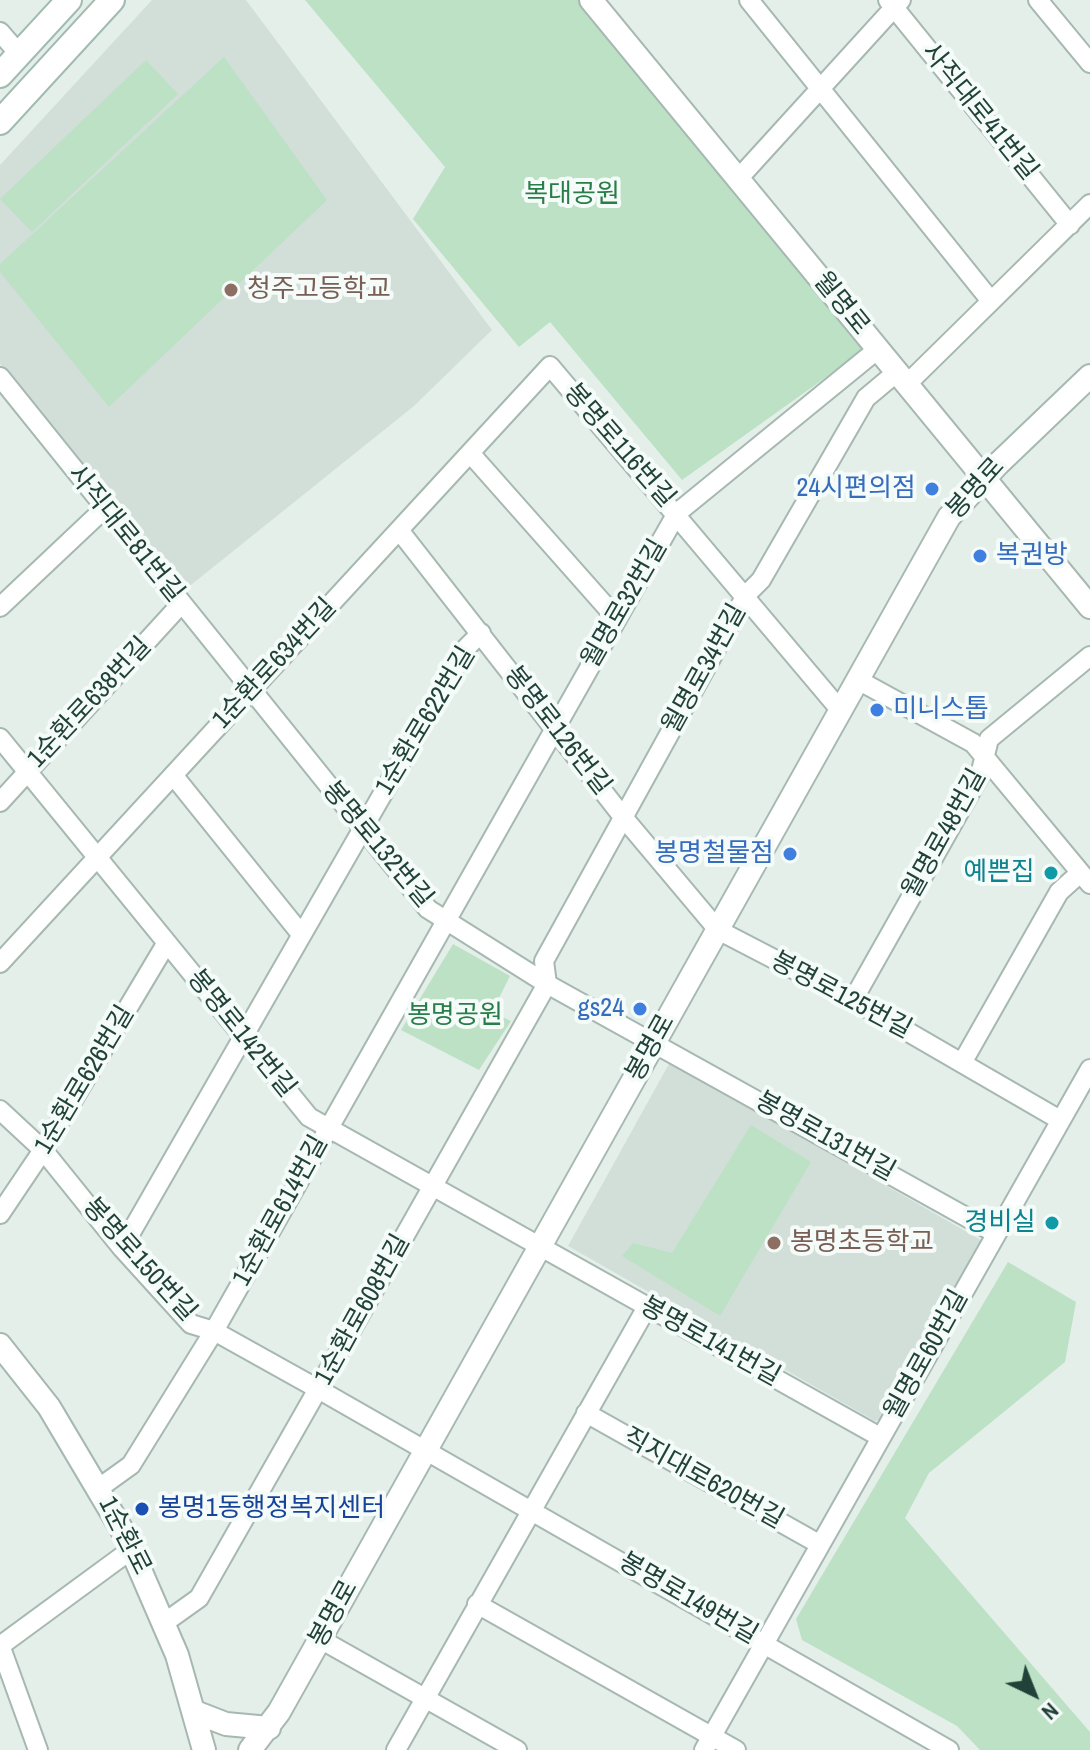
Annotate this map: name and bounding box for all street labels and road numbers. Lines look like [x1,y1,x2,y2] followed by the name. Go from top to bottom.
[914,37,1044,187] street label: 사직대로41번길
[806,266,876,342] street label: 월명로
[557,378,681,514] street label: 봉명로116번길
[940,452,1012,526] street label: 봉명로
[60,459,190,609] street label: 사직대로81번길
[576,534,674,674] street label: 월명로32번길
[207,592,343,736] street label: 1순환로634번길
[657,599,753,739] street label: 월명로34번길
[22,631,158,775] street label: 1순환로638번길
[370,641,482,801] street label: 1순환로622번길
[497,660,617,802] street label: 봉명로126번길
[897,764,993,904] street label: 월명로48번길
[315,776,439,914] street label: 봉명로132번길
[765,946,917,1046] street label: 봉명로125번길
[180,964,302,1104] street label: 봉명로142번길
[29,1000,141,1160] street label: 1순환로626번길
[620,1009,682,1087] street label: 봉명로
[750,1086,900,1188] street label: 봉명로131번길
[227,1130,335,1292] street label: 1순환로614번길
[75,1192,203,1328] street label: 봉명로150번길
[309,1229,417,1391] street label: 1순환로608번길
[879,1285,975,1425] street label: 월명로60번길
[635,1291,785,1393] street label: 봉명로141번길
[617,1422,789,1536] street label: 직지대로620번길
[91,1492,157,1580] street label: 1순환로
[613,1547,763,1651] street label: 봉명로149번길
[303,1575,365,1653] street label: 봉명로

